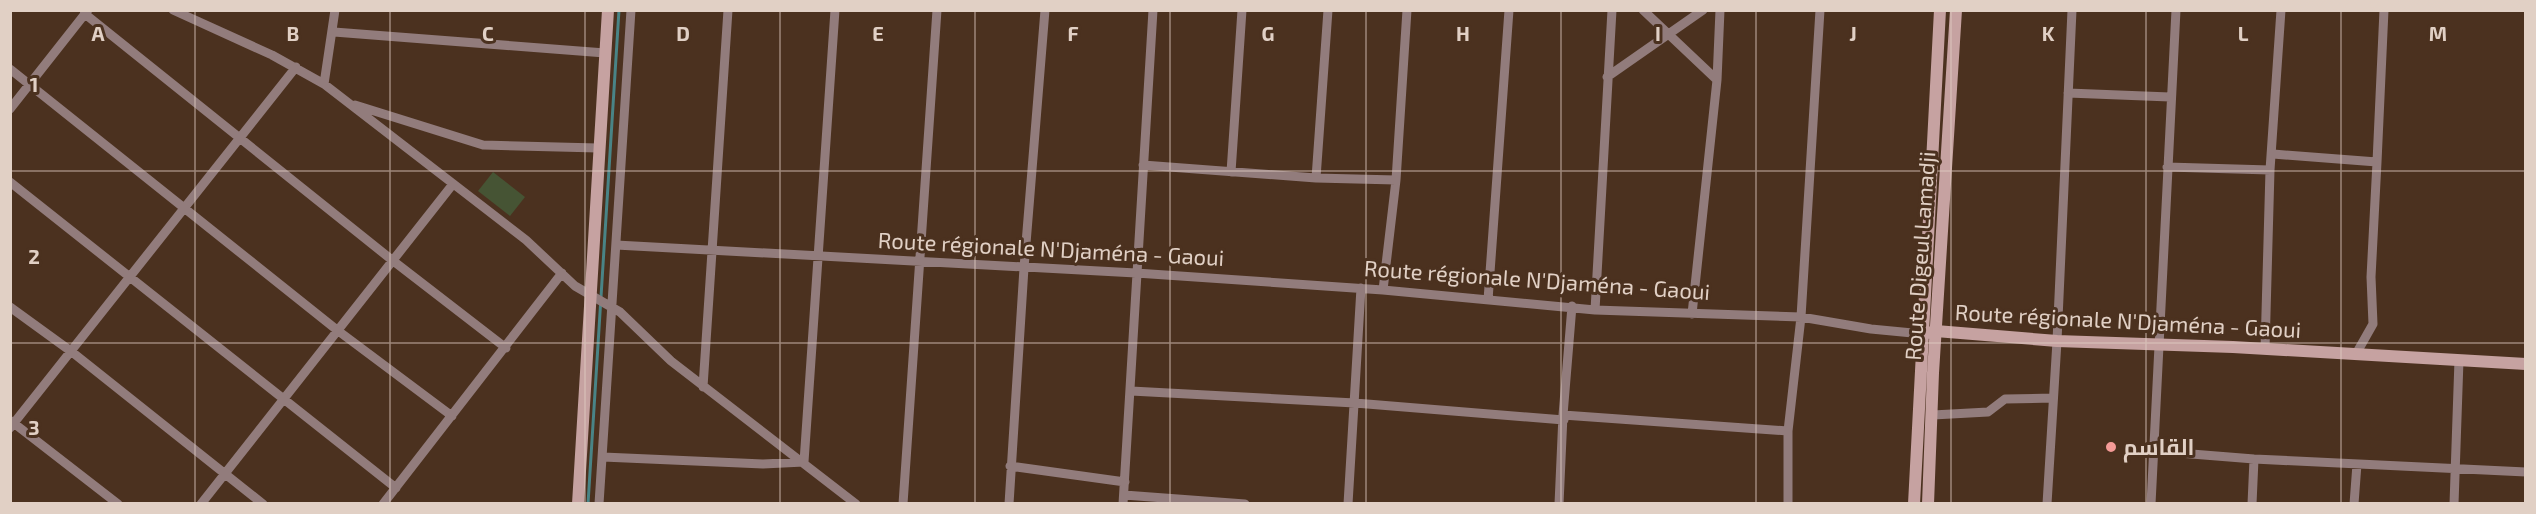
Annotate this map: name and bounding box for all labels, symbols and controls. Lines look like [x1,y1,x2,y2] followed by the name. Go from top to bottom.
[91,21,105,45] text: A
[287,21,299,45] text: B
[482,21,494,45] text: C
[676,21,690,45] text: D
[872,21,884,45] text: E
[1067,21,1079,45] text: F
[1262,21,1274,45] text: G
[1456,21,1470,45] text: H
[1655,21,1661,45] text: I
[1849,21,1857,45] text: J
[2042,21,2055,45] text: K
[2238,21,2249,45] text: L
[2429,21,2447,45] text: M
[30,72,38,96] text: 1
[1899,151,1940,361] street label: Route Digeul Lamadji
[877,226,1225,271] street label: Route régionale N'Djaména - Gaoui
[28,244,40,268] text: 2
[1363,254,1711,305] street label: Route régionale N'Djaména - Gaoui
[1954,298,2302,343] street label: Route régionale N'Djaména - Gaoui
[28,415,40,439] text: 3
[2123,433,2194,463] place label: القاسم
[2104,440,2118,454] marker: القاسم

